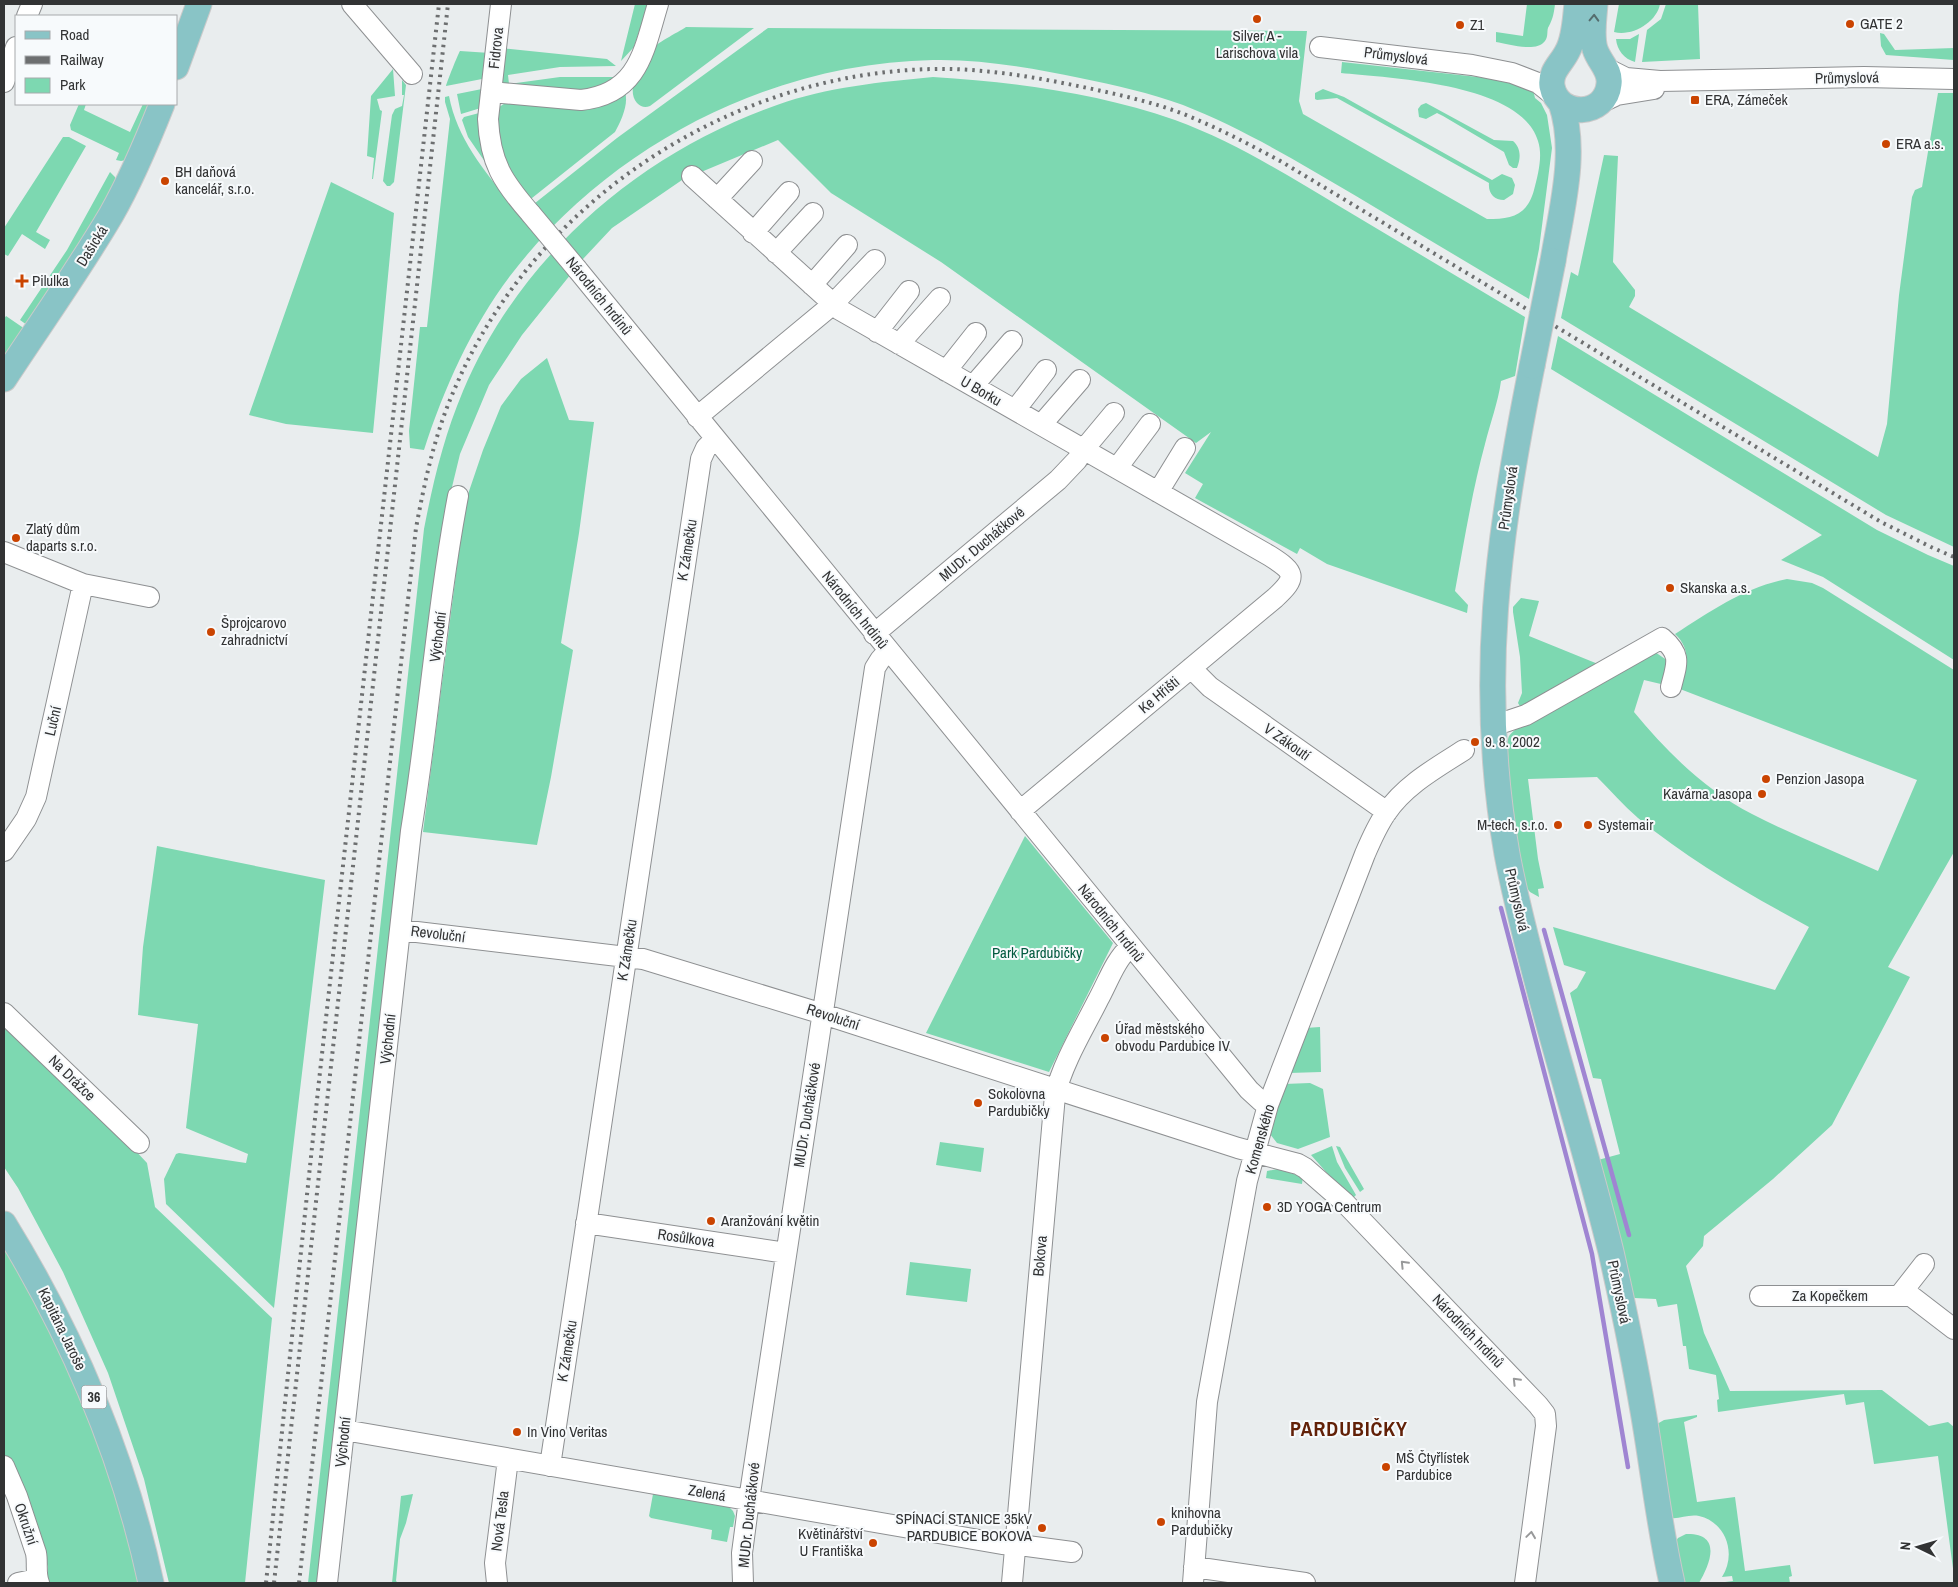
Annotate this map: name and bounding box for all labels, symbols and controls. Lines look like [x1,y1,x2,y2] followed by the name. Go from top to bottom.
[1251,13,1263,25] marker: Silver A - Larischova vila
[1589,13,1599,21] one-way arrow
[1860,13,1903,34] place label: GATE 2
[1470,14,1485,35] place label: Z1
[15,15,178,105] legend
[1844,18,1856,30] marker: GATE 2
[1454,19,1466,31] marker: Z1
[60,24,89,45] text: Road
[1216,25,1299,63] place label: Silver A - Larischova vila
[483,26,508,70] street label: Fidrova
[1363,41,1429,70] street label: Průmyslová
[60,49,105,70] text: Railway
[1815,66,1879,89] street label: Průmyslová
[60,74,86,95] text: Park
[1705,89,1789,110] place label: ERA, Zámeček
[1689,94,1701,106] marker: ERA, Zámeček
[1896,133,1944,154] place label: ERA a.s.
[1880,138,1892,150] marker: ERA a.s.
[175,161,254,199] place label: BH daňová kancelář, s.r.o.
[159,175,171,187] marker: BH daňová kancelář, s.r.o.
[71,221,112,270] street label: Dašická
[561,252,637,339] street label: Národních hrdinů
[32,270,69,291] place label: Pilulka
[16,275,28,287] marker: Pilulka
[957,370,1006,411] street label: U Borku
[1493,465,1522,531] street label: Průmyslová
[934,501,1029,586] street label: MUDr. Ducháčkové
[26,518,97,556] place label: Zlatý dům daparts s.r.o.
[671,518,702,582] street label: K Zámečku
[10,532,22,544] marker: Zlatý dům daparts s.r.o.
[817,566,893,653] street label: Národních hrdinů
[1680,577,1750,598] place label: Skanska a.s.
[1664,582,1676,594] marker: Skanska a.s.
[424,610,451,663] street label: Východní
[221,612,289,650] place label: Šprojcarovo zahradnictví
[205,626,217,638] marker: Šprojcarovo zahradnictví
[1134,671,1184,718] street label: Ke Hřišti
[39,703,66,738] street label: Luční
[1260,718,1315,766] street label: V Zákoutí
[1485,731,1540,752] place label: 9. 8. 2002
[1469,736,1481,748] marker: 9. 8. 2002
[1776,768,1864,789] place label: Penzion Jasopa
[1760,773,1772,785] marker: Penzion Jasopa
[1663,783,1752,804] place label: Kavárna Jasopa
[1756,788,1768,800] marker: Kavárna Jasopa
[1477,814,1548,835] place label: M-tech, s.r.o.
[1598,814,1653,835] place label: Systemair
[1552,819,1564,831] marker: M-tech, s.r.o.
[1582,819,1594,831] marker: Systemair
[1500,866,1535,934] street label: Průmyslová
[1073,879,1149,966] street label: Národních hrdinů
[611,918,642,982] street label: K Zámečku
[410,920,467,947] street label: Revoluční
[992,942,1083,963] park label: Park Pardubičky
[804,998,863,1035] street label: Revoluční
[374,1012,401,1065] street label: Východní
[1115,1018,1231,1056] place label: Úřad městského obvodu Pardubice IV
[1099,1032,1111,1044] marker: Úřad městského obvodu Pardubice IV
[44,1050,101,1105] street label: Na Drážce
[788,1061,825,1169] street label: MUDr. Ducháčkové
[988,1083,1050,1121] place label: Sokolovna Pardubičky
[972,1097,984,1109] marker: Sokolovna Pardubičky
[1240,1101,1280,1176] street label: Komenského
[1277,1196,1381,1217] place label: 3D YOGA Centrum
[1261,1201,1273,1213] marker: 3D YOGA Centrum
[720,1210,819,1231] place label: Aranžování květin
[705,1215,717,1227] marker: Aranžování květin
[656,1223,716,1252] street label: Rosůlkova
[1027,1234,1052,1277] street label: Bokova
[1603,1258,1636,1326] street label: Průmyslová
[1401,1261,1410,1270] one-way arrow
[33,1284,92,1374] street label: Kapitána Jaroše
[1792,1285,1868,1306] street label: Za Kopečkem
[1428,1289,1509,1372] street label: Národních hrdinů
[551,1319,582,1383] street label: K Zámečku
[1513,1378,1522,1387] one-way arrow
[82,1385,106,1408] road number: 36
[329,1415,356,1468] street label: Východní
[1290,1415,1408,1442] district label: PARDUBIČKY
[527,1421,608,1442] place label: In Vino Veritas
[511,1426,523,1438] marker: In Vino Veritas
[1396,1447,1470,1485] place label: MŠ Čtyřlístek Pardubice
[733,1461,764,1569] street label: MUDr. Ducháčkové
[1380,1461,1392,1473] marker: MŠ Čtyřlístek Pardubice
[687,1479,728,1506] street label: Zelená
[485,1489,514,1552] street label: Nová Tesla
[10,1500,44,1548] street label: Okružní
[1171,1502,1233,1540] place label: knihovna Pardubičky
[895,1508,1033,1546] place label: SPÍNACÍ STANICE 35kV PARDUBICE BOKOVA
[1155,1516,1167,1528] marker: knihovna Pardubičky
[1036,1522,1048,1534] marker: SPÍNACÍ STANICE 35kV PARDUBICE BOKOVA
[1893,1522,1943,1572] north arrow
[798,1523,864,1561] place label: Květinářství U Františka
[1525,1531,1536,1539] one-way arrow
[867,1537,879,1549] marker: Květinářství U Františka
[1896,1541,1914,1551] text: N

